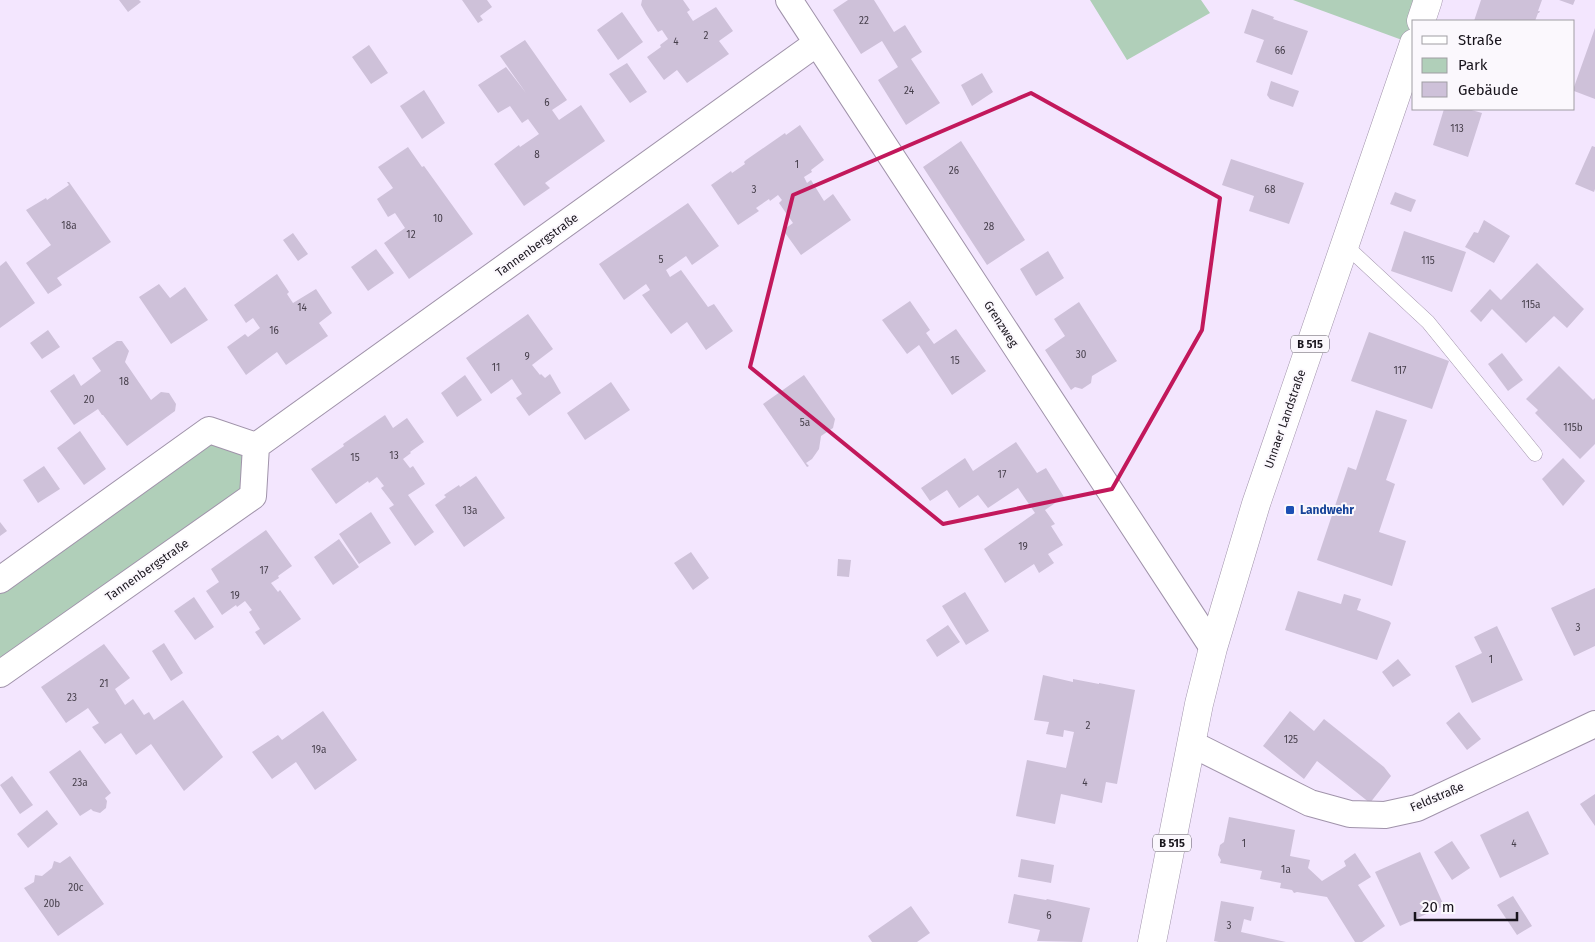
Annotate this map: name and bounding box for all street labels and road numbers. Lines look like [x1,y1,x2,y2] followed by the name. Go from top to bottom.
[493,210,581,280] street label: Tannenbergstraße
[981,298,1021,350] street label: Grenzweg
[1291,336,1329,352] road number: B 515
[1261,368,1309,470] street label: Unnaer Landstraße
[103,536,191,604] street label: Tannenbergstraße
[1408,779,1466,815] street label: Feldstraße
[1153,834,1191,851] road number: B 515

